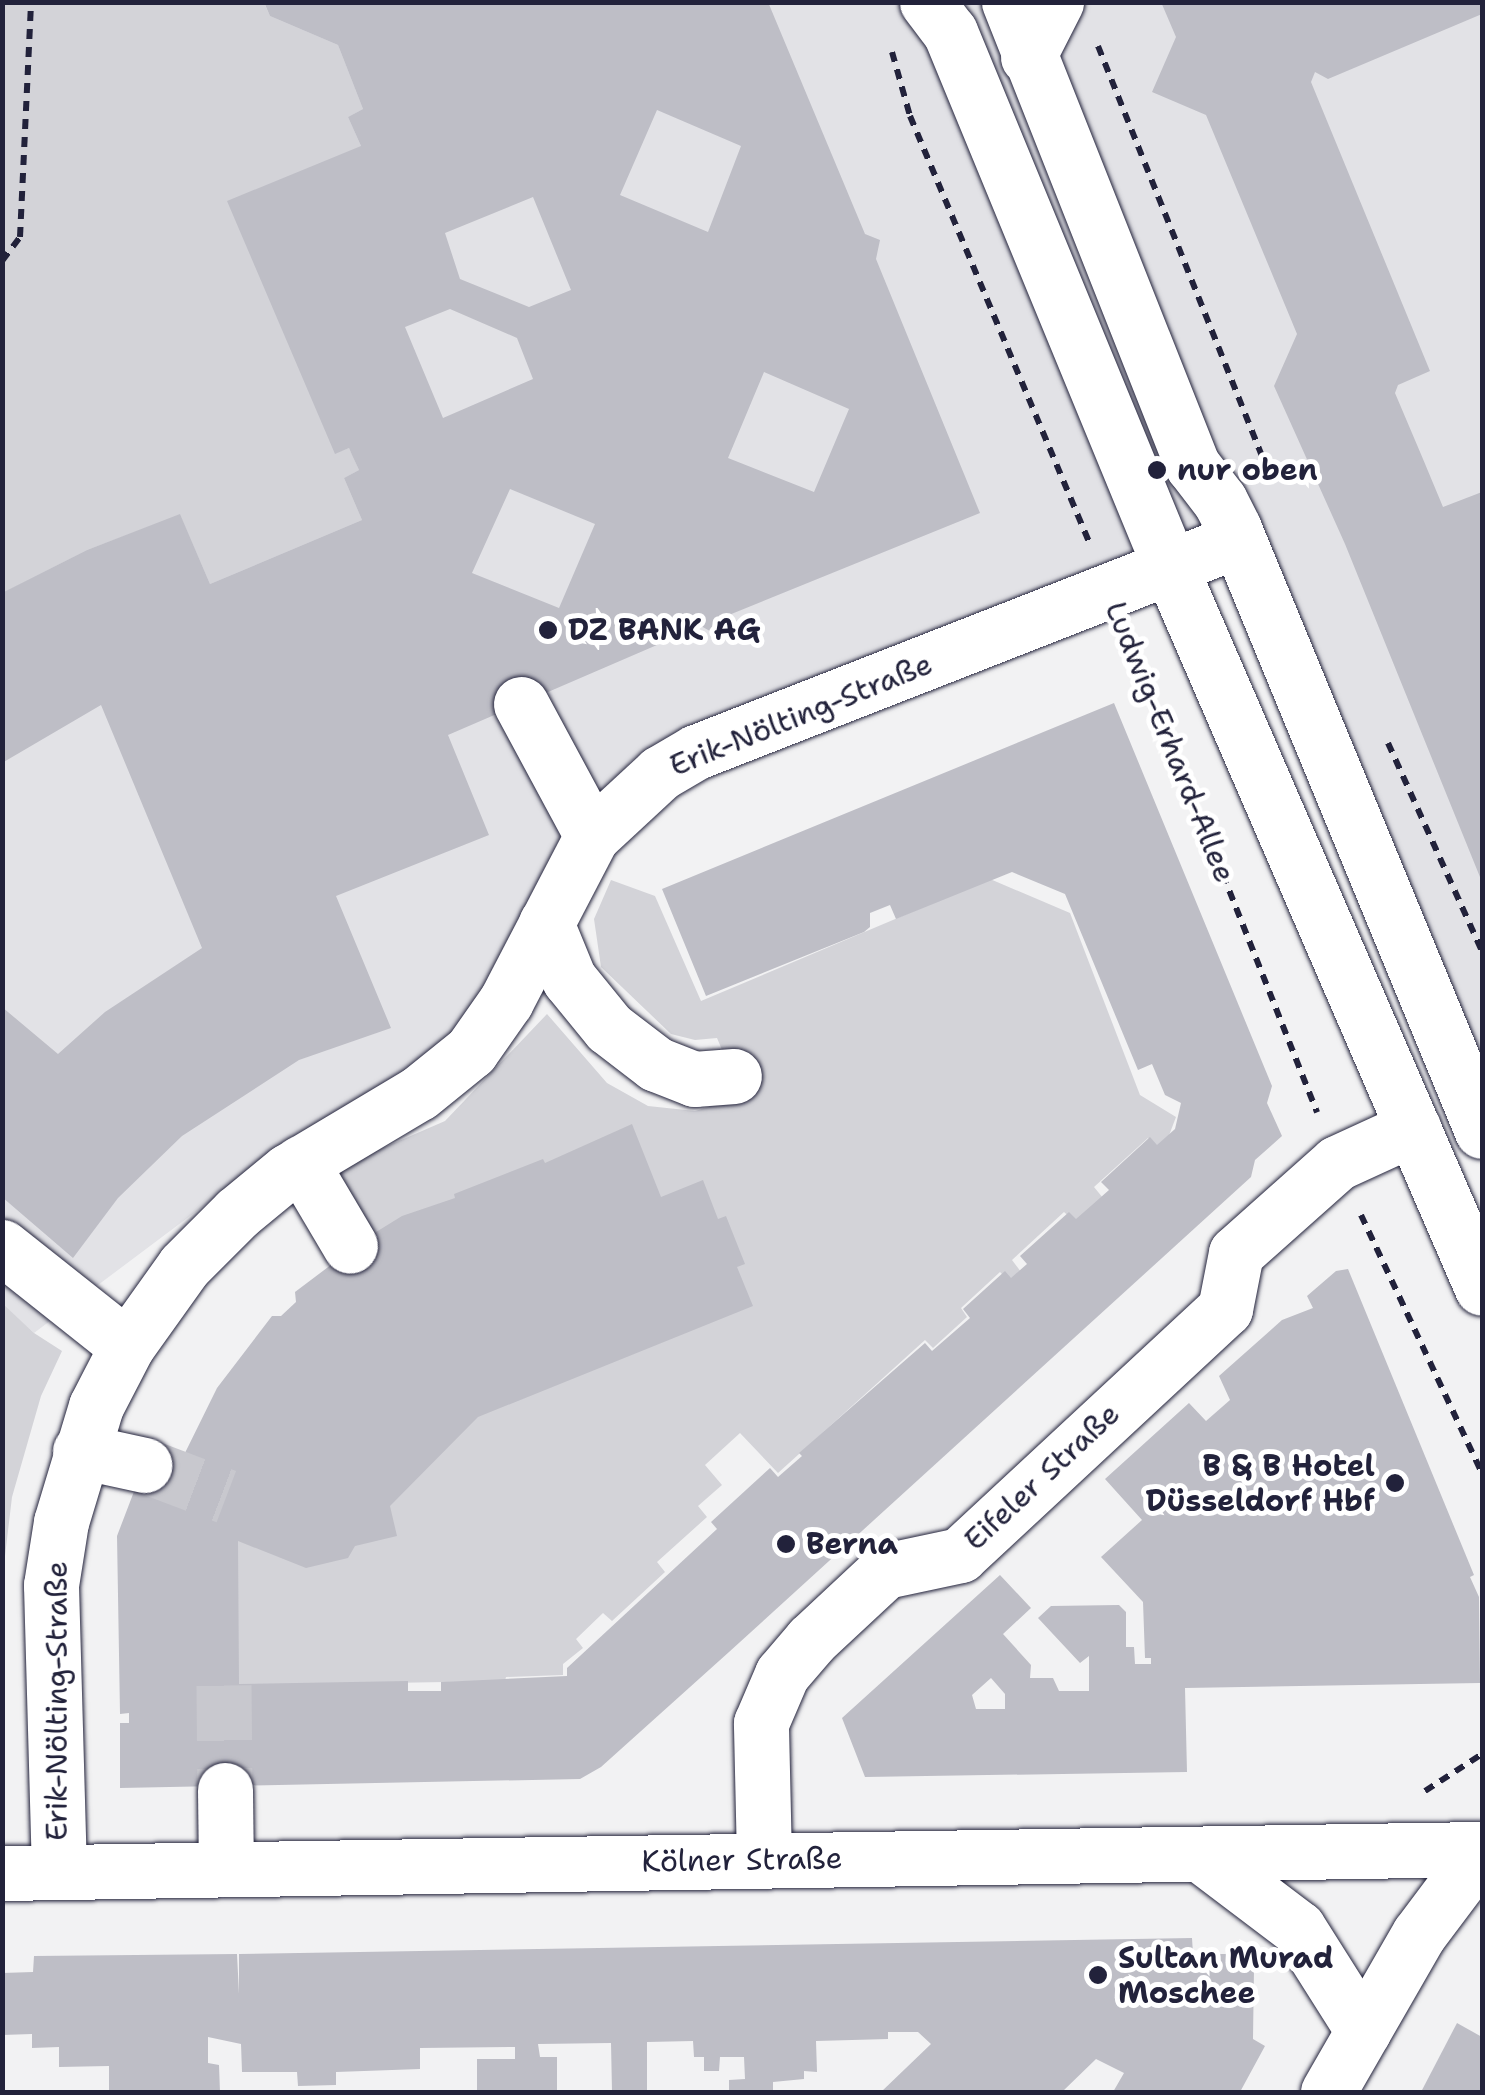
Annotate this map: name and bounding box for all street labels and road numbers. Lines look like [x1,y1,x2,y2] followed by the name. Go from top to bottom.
[1097,596,1243,888] street label: Ludwig-Erhard-Allee
[664,646,938,784] street label: Erik-Nölting-Straße
[957,1396,1127,1558] street label: Eifeler Straße
[39,1561,75,1841] street label: Erik-Nölting-Straße
[641,1840,843,1880] street label: Kölner Straße

